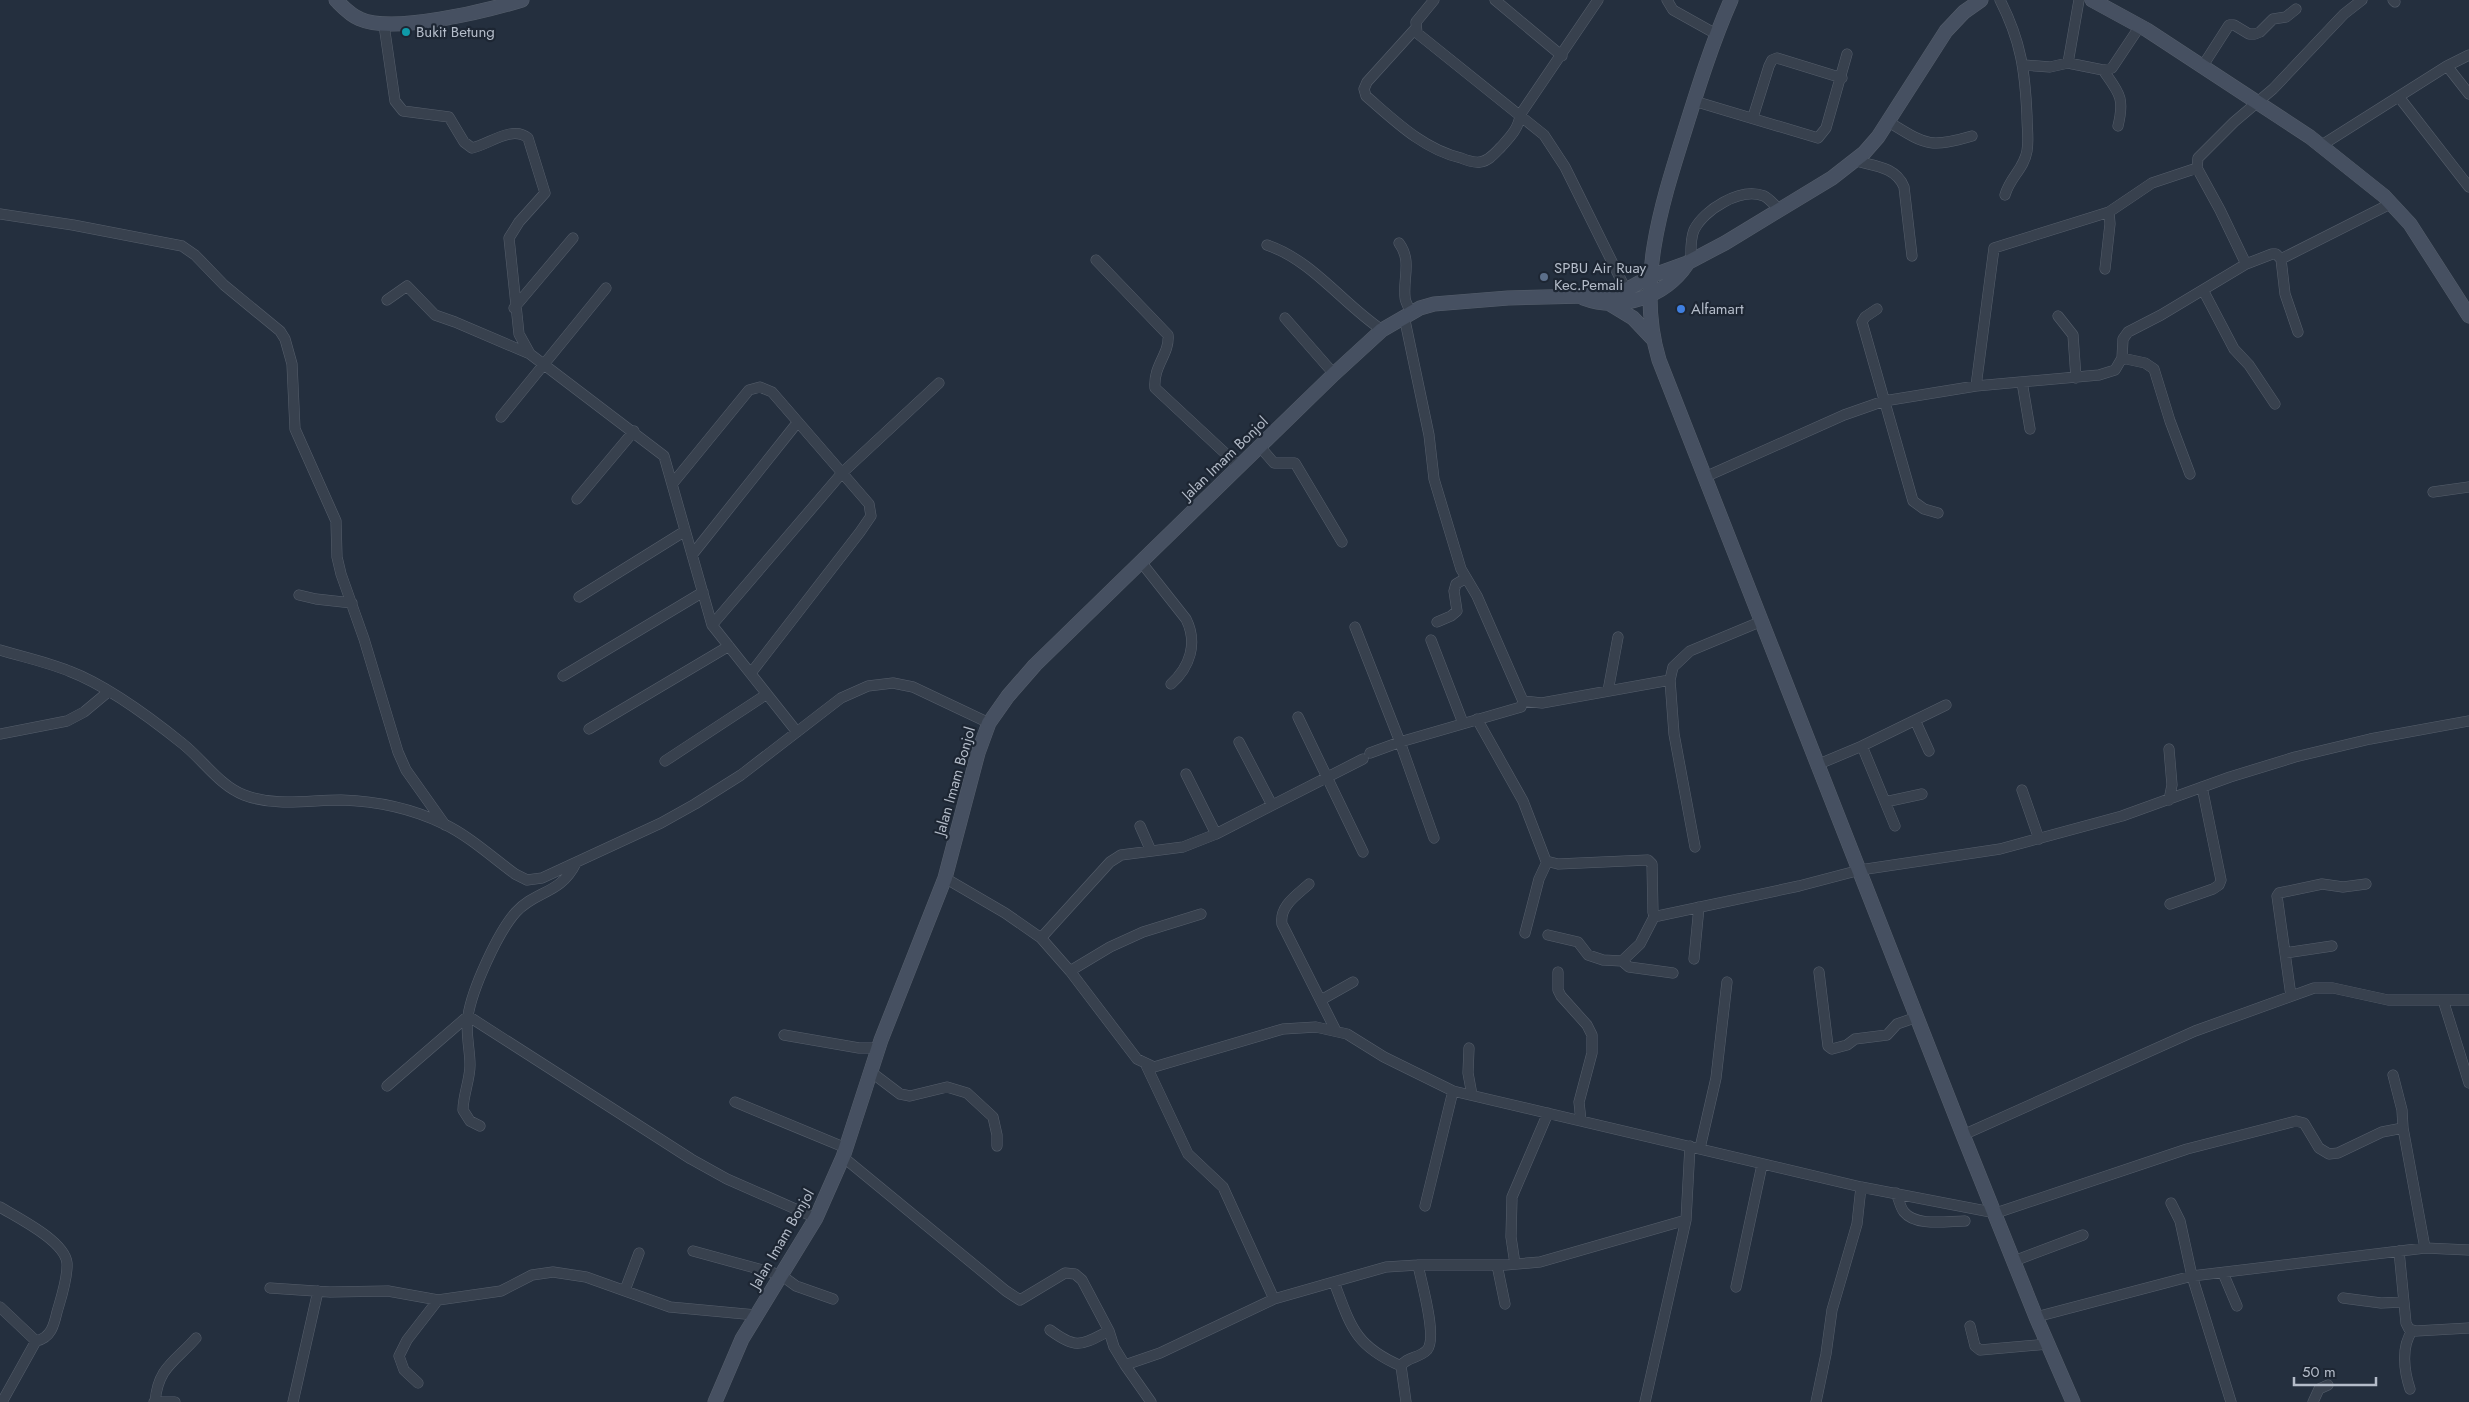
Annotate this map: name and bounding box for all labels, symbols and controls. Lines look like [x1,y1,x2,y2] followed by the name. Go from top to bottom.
[416,21,495,43] place label: Bukit Betung
[400,26,412,38] marker: Bukit Betung
[1554,257,1647,296] place label: SPBU Air Ruay Kec.Pemali
[1538,271,1550,283] marker: SPBU Air Ruay Kec.Pemali
[1691,298,1744,320] place label: Alfamart
[1675,303,1687,315] marker: Alfamart
[1175,411,1273,506] street label: Jalan Imam Bonjol
[928,724,981,840] street label: Jalan Imam Bonjol
[743,1185,820,1295] street label: Jalan Imam Bonjol
[2294,1354,2376,1386] scale bar
[2302,1361,2336,1383] text: 50 m

